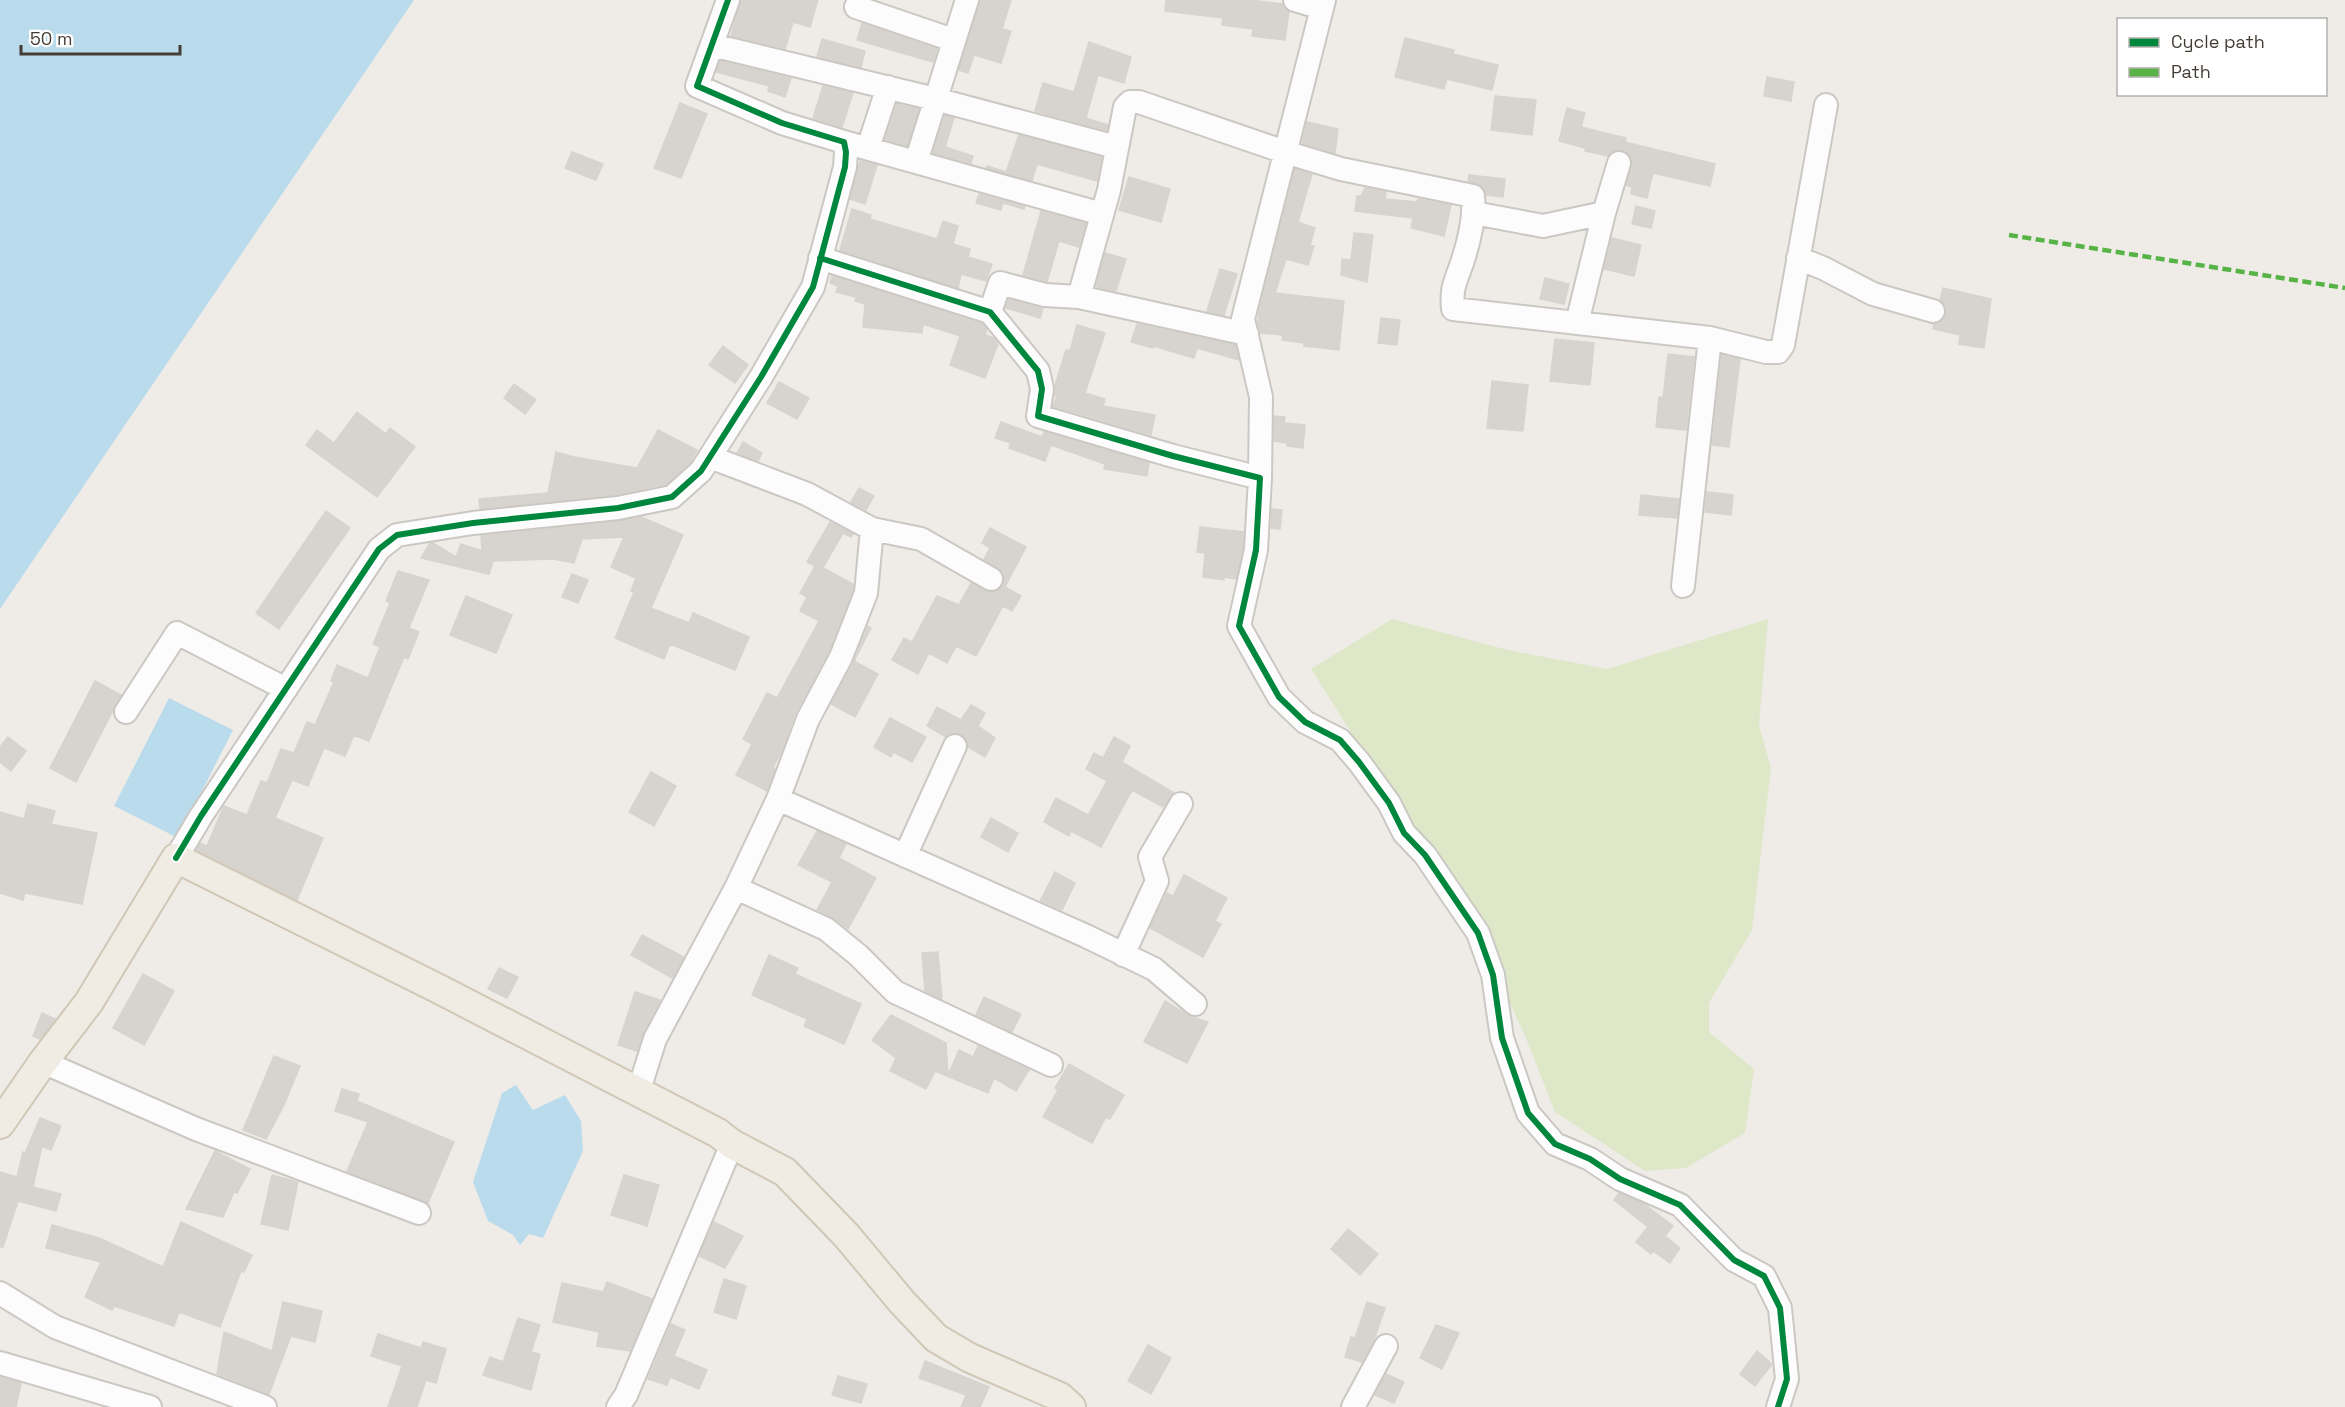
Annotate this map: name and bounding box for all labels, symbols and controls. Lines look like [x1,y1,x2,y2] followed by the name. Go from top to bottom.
[21,18,180,56] scale bar
[2117,18,2327,96] legend
[30,27,72,50] text: 50 m
[2171,30,2265,53] text: Cycle path
[2171,60,2211,83] text: Path

